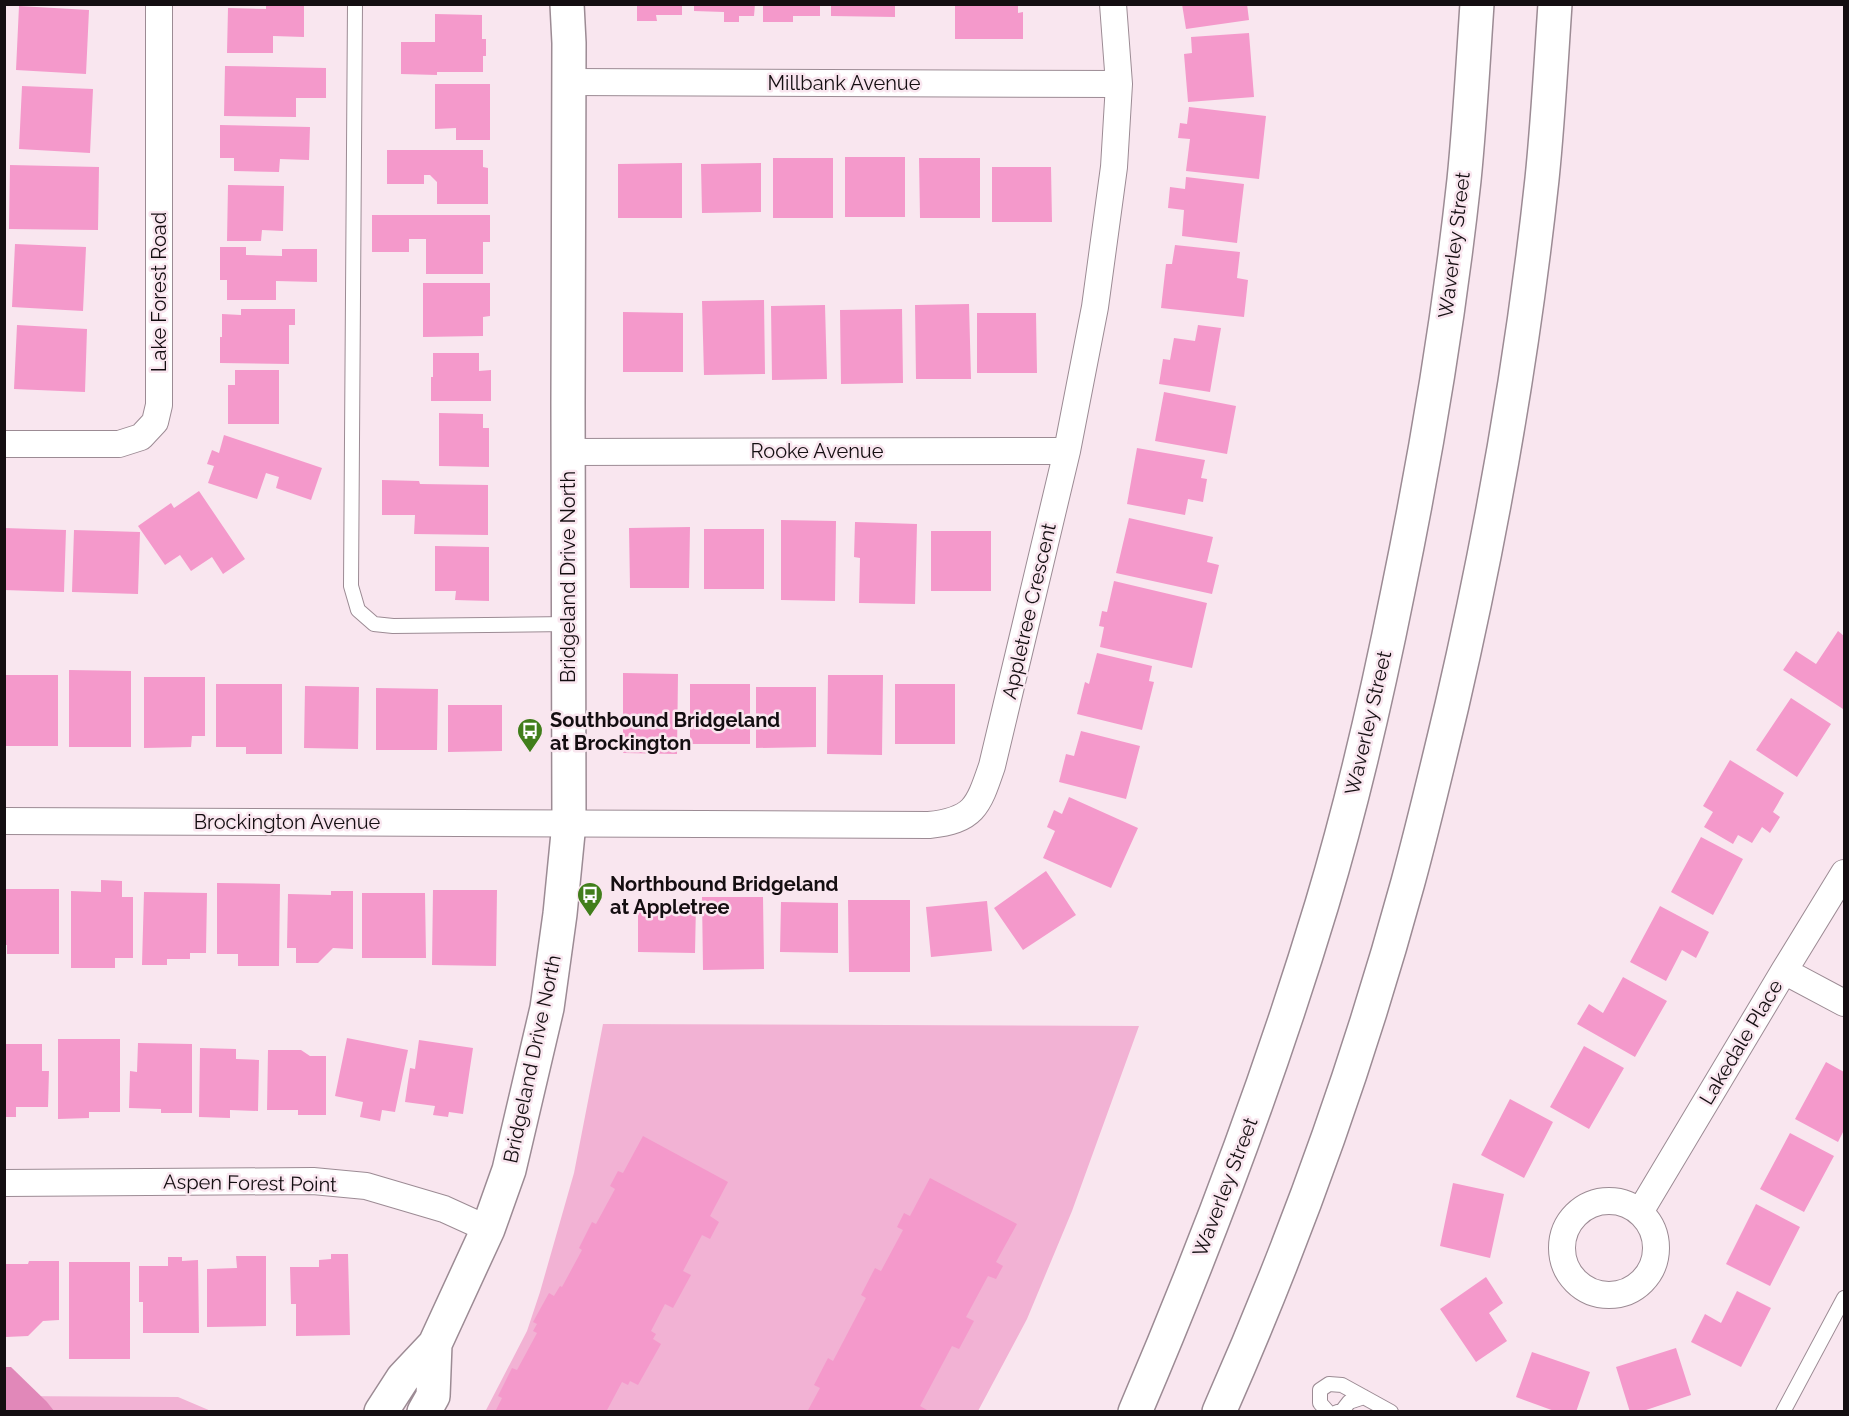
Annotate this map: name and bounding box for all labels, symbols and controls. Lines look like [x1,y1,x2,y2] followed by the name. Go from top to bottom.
[768,71,921,95] street label: Millbank Avenue
[1433,170,1475,320] street label: Waverley Street
[147,212,171,372] street label: Lake Forest Road
[751,439,884,463] street label: Rooke Avenue
[556,471,580,683] street label: Bridgeland Drive North
[997,520,1061,701] street label: Appletree Crescent
[1340,648,1396,797] street label: Waverley Street
[550,708,780,755] place label: Southbound Bridgeland at Brockington
[515,716,545,754] bus stop icon: Southbound Bridgeland at Brockington
[194,810,381,834] street label: Brockington Avenue
[610,872,839,919] place label: Northbound Bridgeland at Appletree
[575,880,605,918] bus stop icon: Northbound Bridgeland at Appletree
[498,953,566,1165] street label: Bridgeland Drive North
[1694,975,1788,1109] street label: Lakedale Place
[1187,1114,1263,1260] street label: Waverley Street
[163,1169,337,1197] street label: Aspen Forest Point

